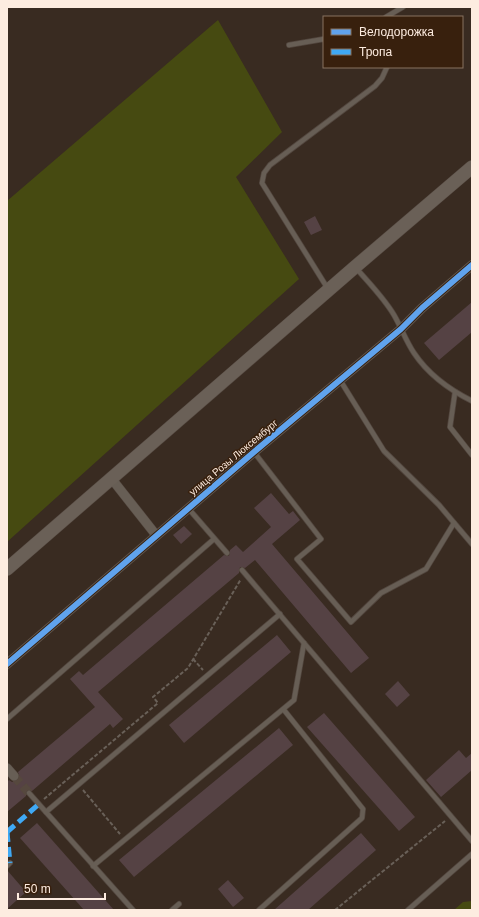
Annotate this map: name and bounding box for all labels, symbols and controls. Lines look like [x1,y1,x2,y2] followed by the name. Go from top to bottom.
[323,16,463,68] legend
[359,25,434,39] text: Велодорожка
[359,45,393,59] text: Тропа
[187,417,280,498] street label: улица Розы Люксембург
[18,875,105,901] scale bar
[24,882,51,896] text: 50 m

